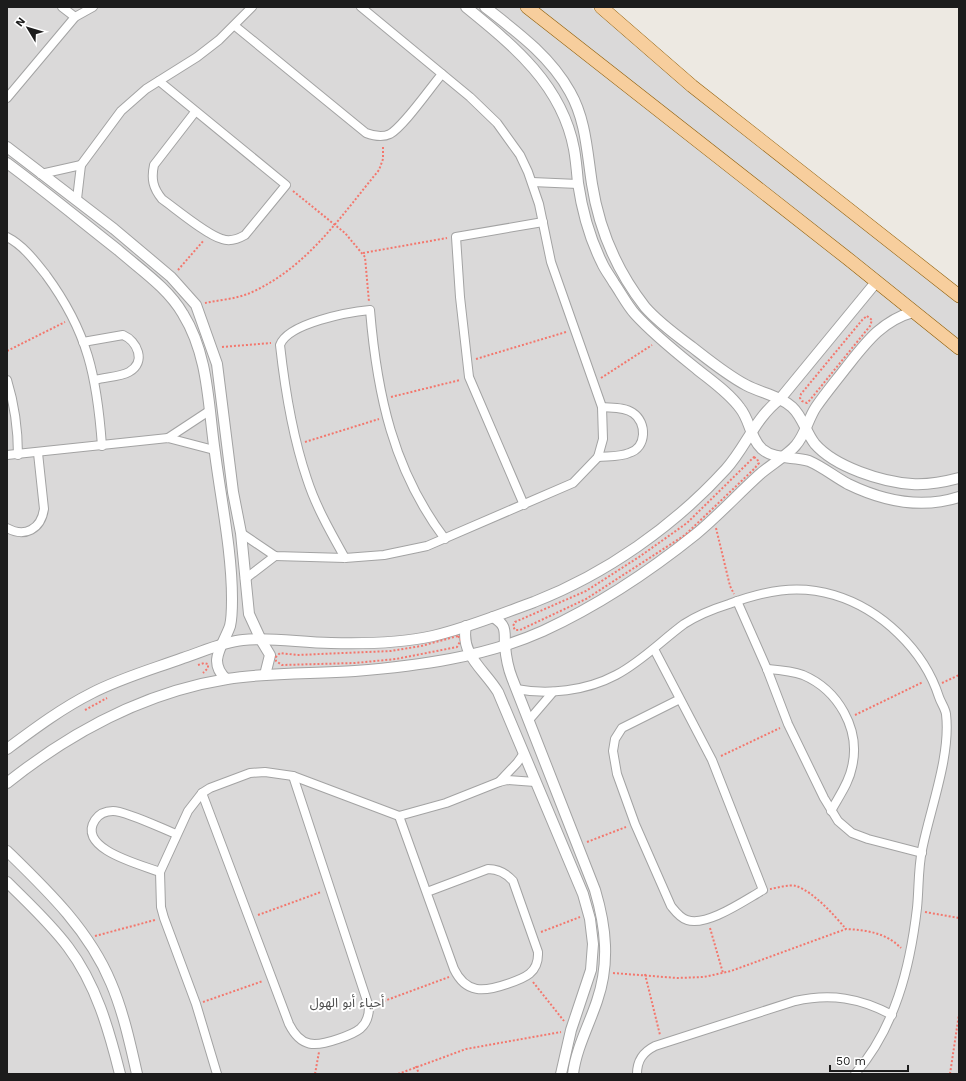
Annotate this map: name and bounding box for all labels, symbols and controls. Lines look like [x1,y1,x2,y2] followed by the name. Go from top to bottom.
[8,8,48,48] north arrow
[13,15,28,29] text: N
[310,994,384,1011] district label: أحياء أبو الهول
[830,1047,908,1073] scale bar
[836,1054,866,1068] text: 50 m

